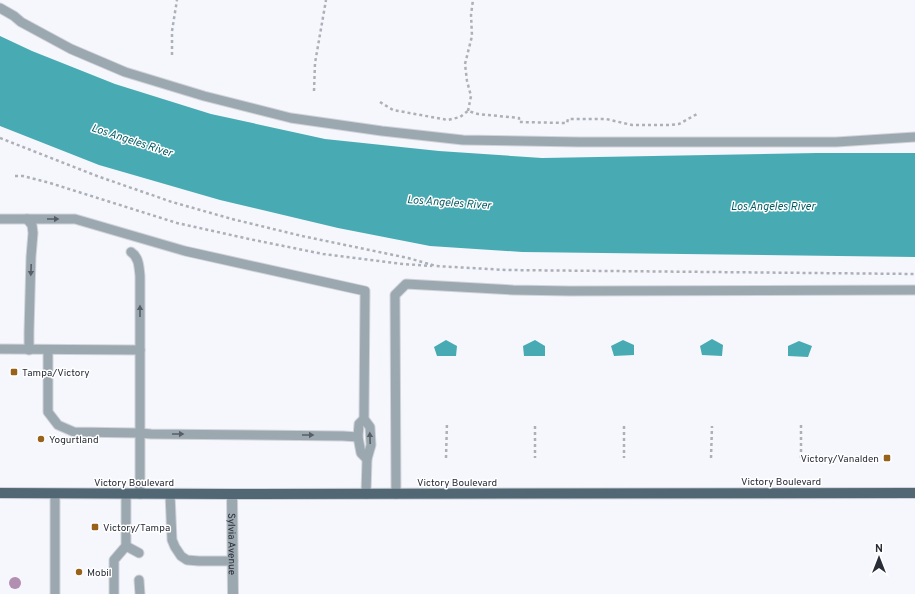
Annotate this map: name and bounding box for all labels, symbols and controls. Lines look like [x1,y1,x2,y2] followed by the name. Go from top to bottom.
[89,121,175,161] water label: Los Angeles River
[406,193,492,213] water label: Los Angeles River
[731,200,816,214] water label: Los Angeles River
[47,216,60,222] one-way arrow
[27,264,34,276] one-way arrow
[137,304,143,317] one-way arrow
[9,367,19,377] marker: Tampa/Victory
[22,367,90,380] place label: Tampa/Victory
[172,431,185,437] one-way arrow
[367,431,373,444] one-way arrow
[302,432,315,438] one-way arrow
[36,434,46,444] marker: Yogurtland
[49,434,99,447] place label: Yogurtland
[801,453,879,466] place label: Victory/Vanalden
[882,453,892,463] marker: Victory/Vanalden
[741,476,821,489] street label: Victory Boulevard
[94,477,174,490] street label: Victory Boulevard
[417,477,497,490] street label: Victory Boulevard
[224,513,238,575] street label: Sylvia Avenue
[90,522,100,532] marker: Victory/Tampa
[103,522,170,535] place label: Victory/Tampa
[859,538,899,578] north arrow
[875,542,883,556] text: N
[74,567,84,577] marker: Mobil
[87,567,111,580] place label: Mobil

